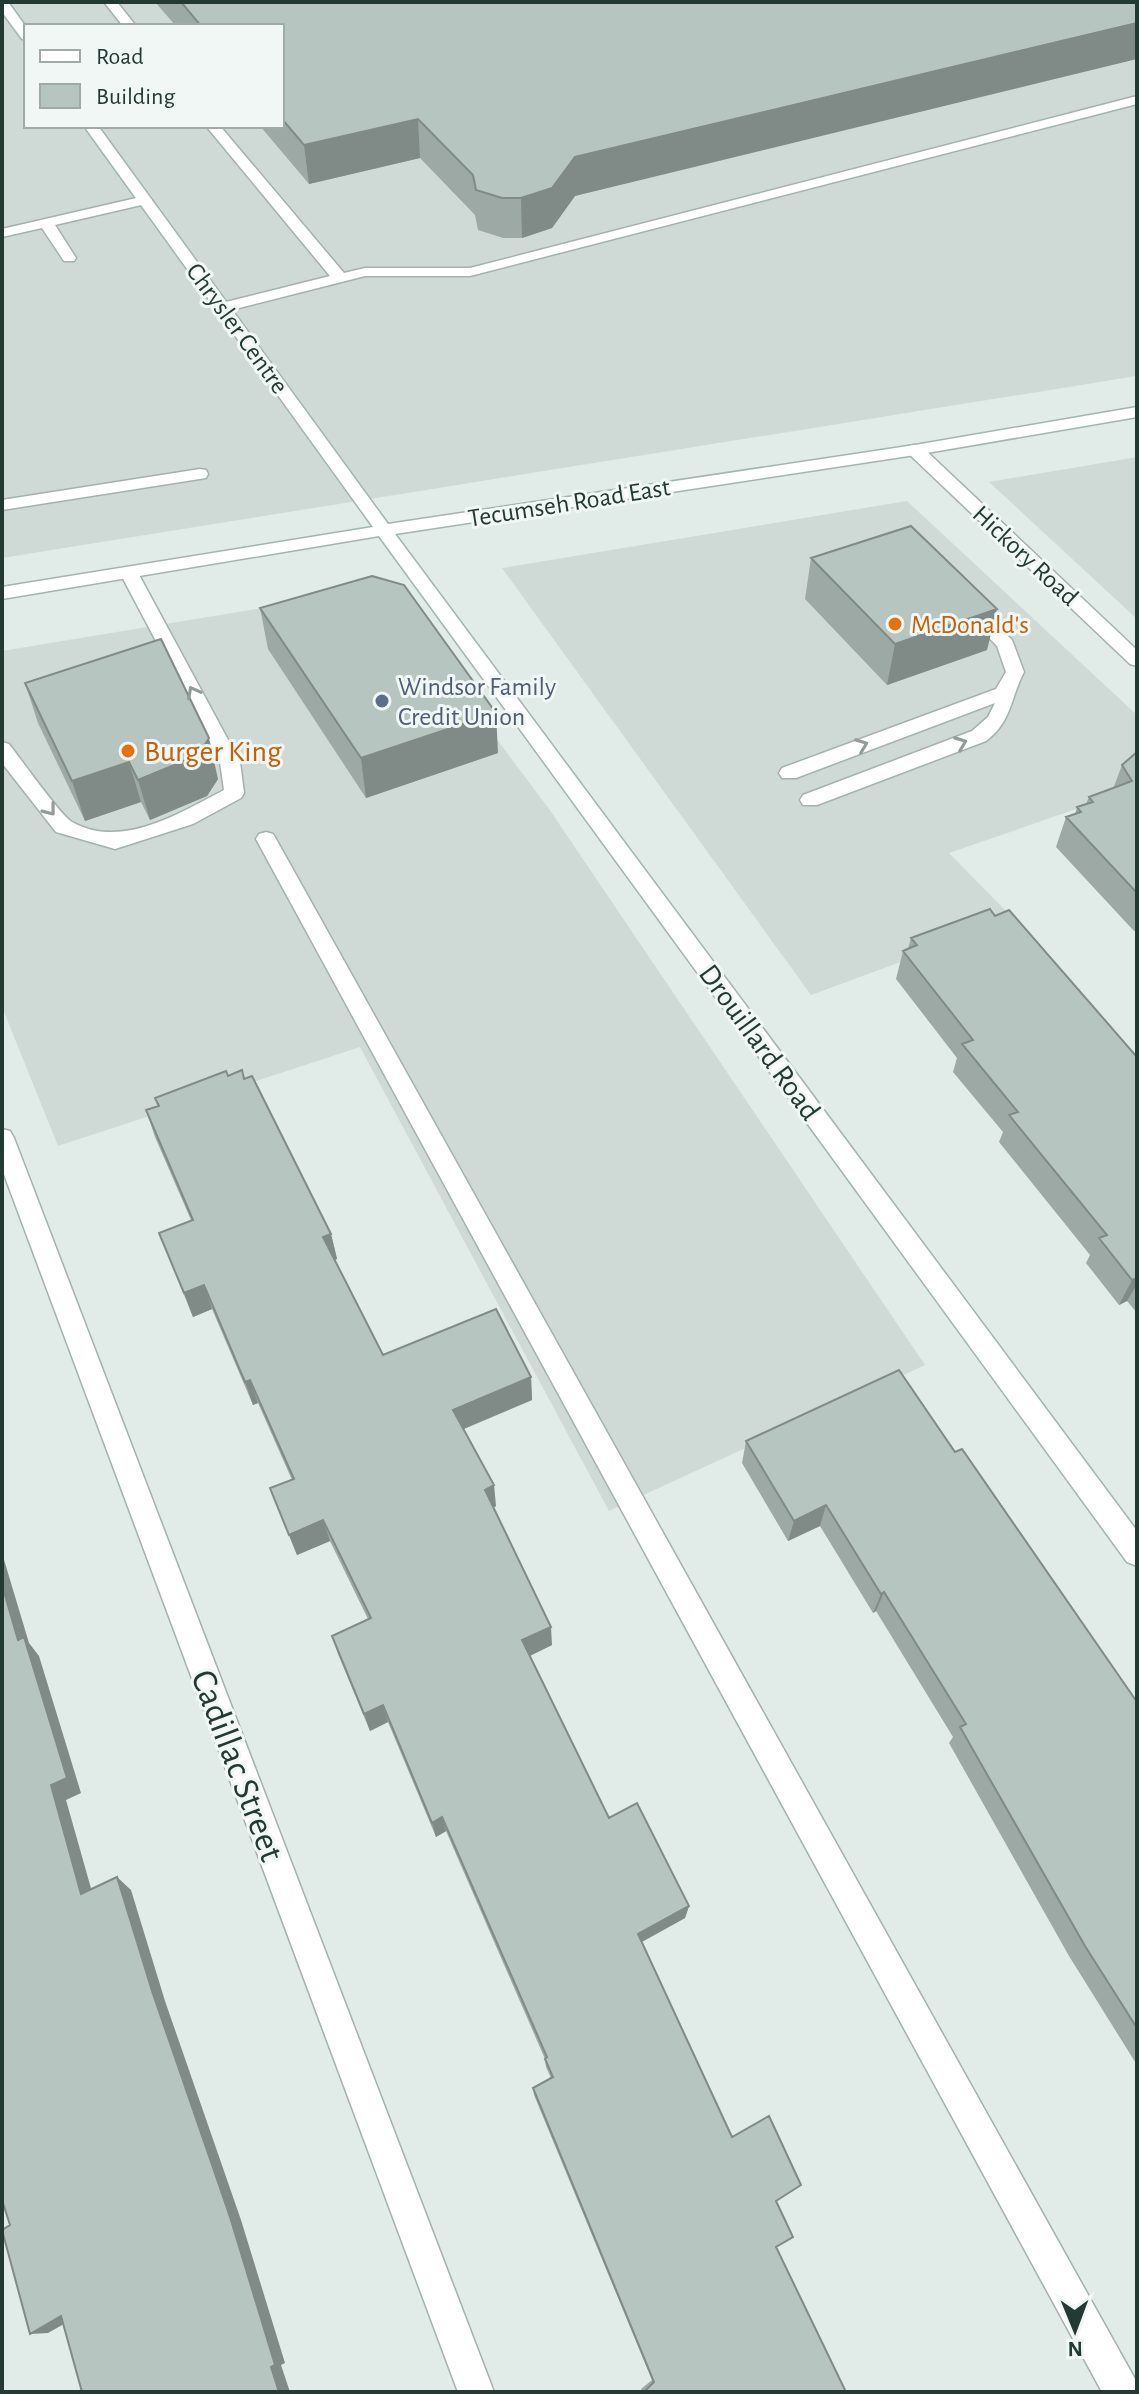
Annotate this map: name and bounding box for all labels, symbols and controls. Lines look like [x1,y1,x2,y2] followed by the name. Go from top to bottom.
[24,24,284,128] legend
[96,45,144,69] text: Road
[96,85,175,109] text: Building
[181,259,293,399] street label: Chrysler Centre
[466,474,672,532] street label: Tecumseh Road East
[968,501,1083,611] street label: Hickory Road
[911,612,1029,638] place label: McDonald's
[886,615,904,633] marker: McDonald's
[398,674,556,730] place label: Windsor Family Credit Union
[187,685,202,700] one-way arrow
[373,692,391,710] marker: Windsor Family Credit Union
[954,736,968,753] one-way arrow
[144,737,282,767] place label: Burger King
[854,738,868,755] one-way arrow
[119,742,137,760] marker: Burger King
[40,801,55,815] one-way arrow
[693,959,826,1126] street label: Drouillard Road
[184,1665,290,1867] street label: Cadillac Street
[1035,2290,1115,2370] north arrow
[1067,2338,1083,2360] text: N

